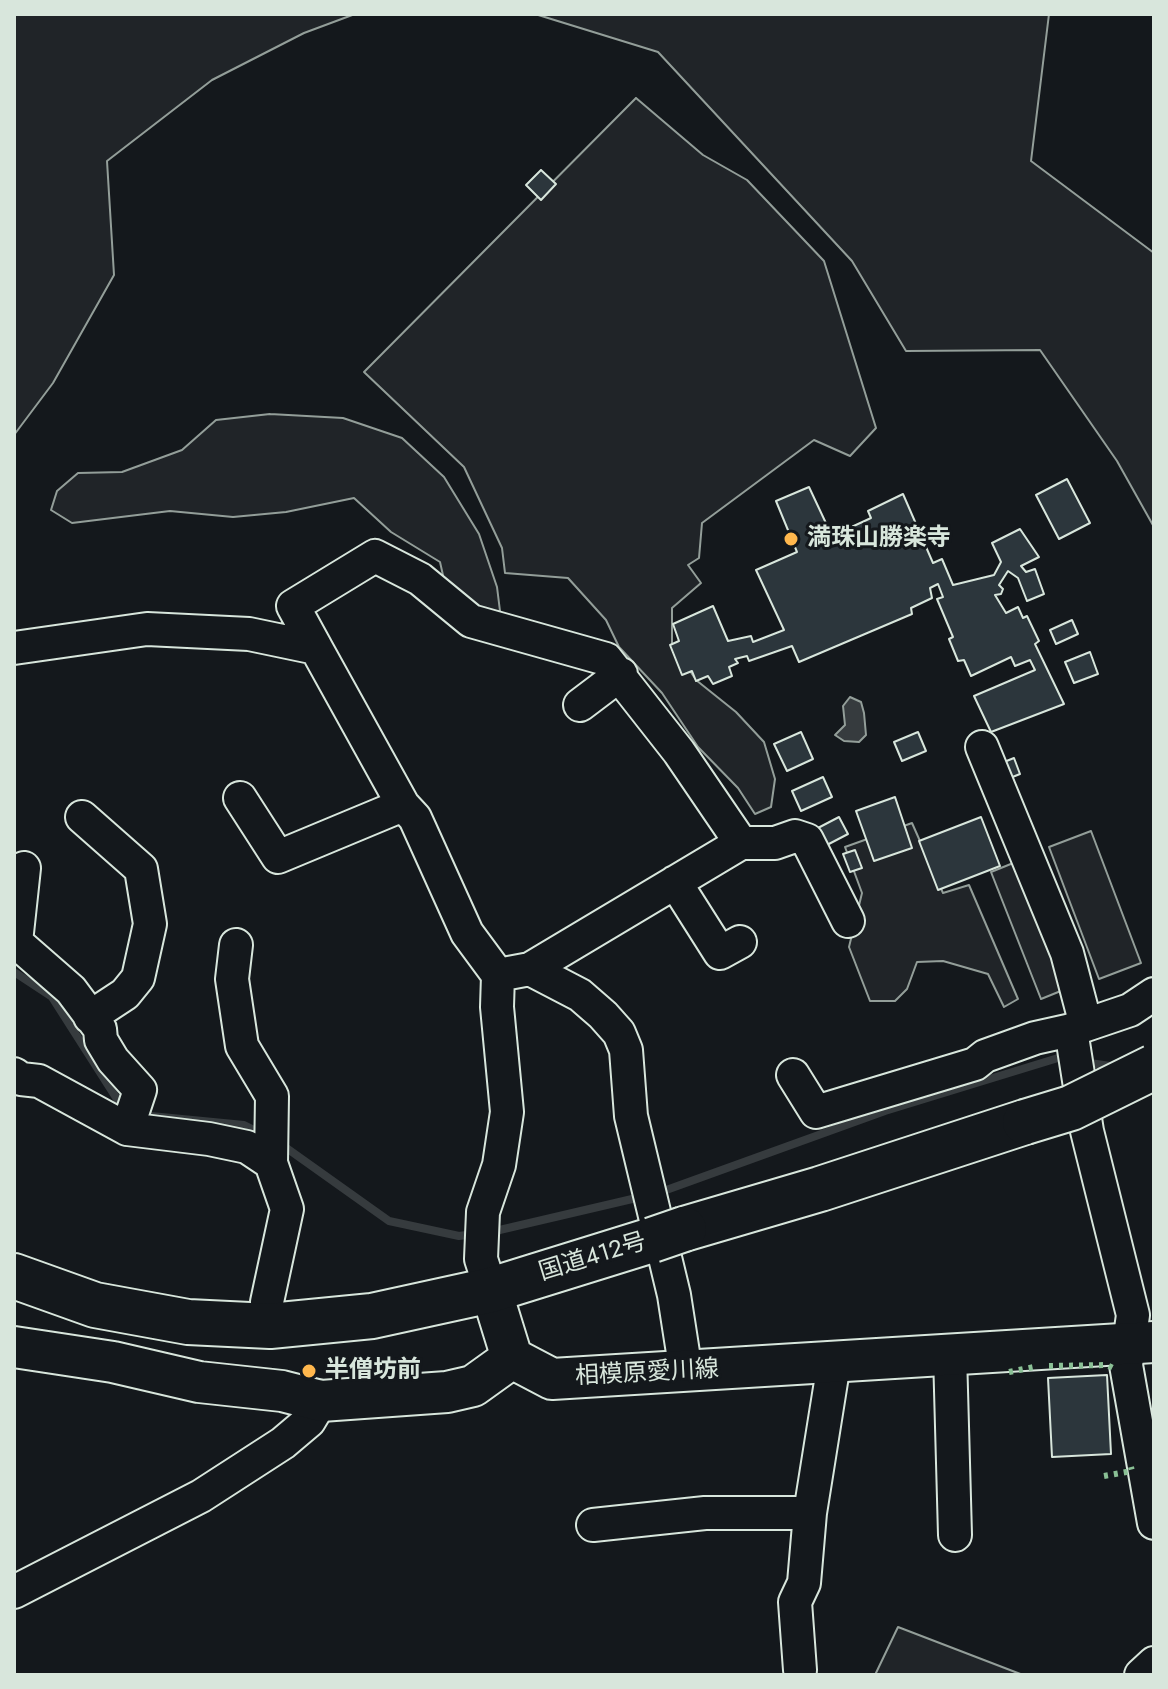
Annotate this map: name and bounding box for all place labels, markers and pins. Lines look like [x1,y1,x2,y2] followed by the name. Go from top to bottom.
[807,525,951,553] place label: 満珠山勝楽寺
[782,530,800,548] marker: 満珠山勝楽寺
[325,1357,421,1385] place label: 半僧坊前
[300,1362,318,1380] marker: 半僧坊前

